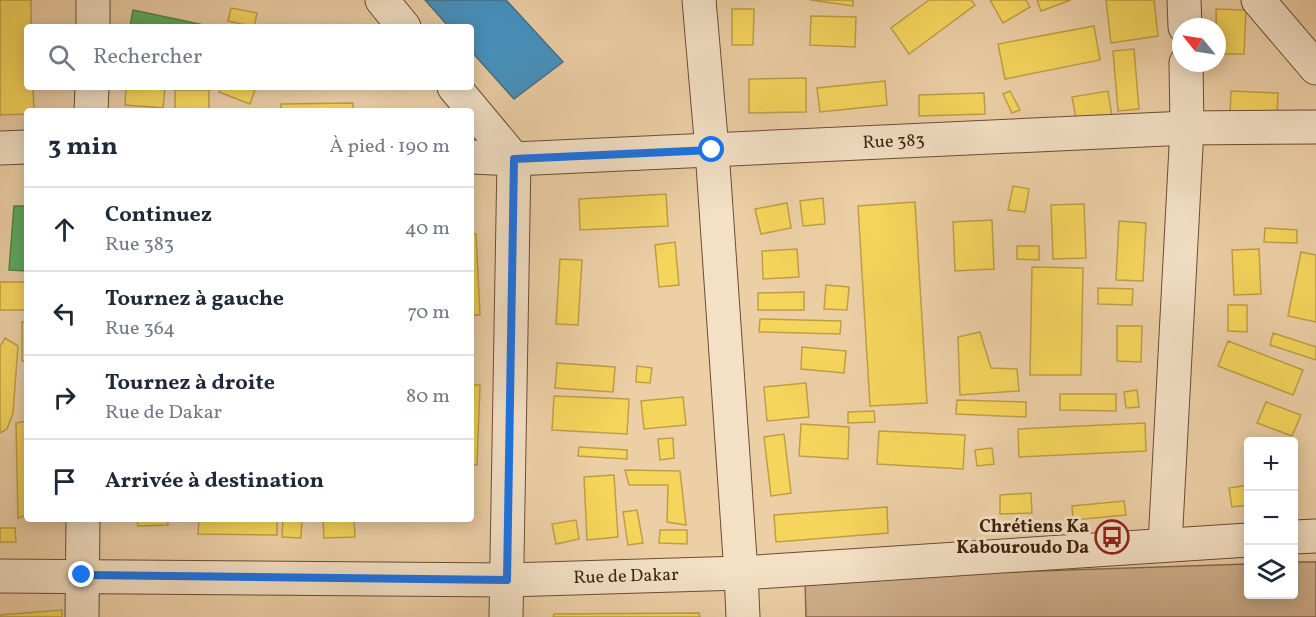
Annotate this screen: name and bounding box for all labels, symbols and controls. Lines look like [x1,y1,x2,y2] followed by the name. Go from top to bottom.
[1172,18,1226,72] north arrow
[24,24,474,90] search box
[45,41,78,74] icon: search
[93,42,202,73] text: Rechercher
[862,128,925,155] street label: Rue 383
[48,129,118,165] text: 3 min
[330,133,450,161] text: À pied · 190 m
[698,136,724,162] route start
[105,200,212,231] text: Continuez
[48,213,81,246] icon: ahead
[405,215,450,243] text: 40 m
[105,231,174,259] text: Rue 383
[105,284,284,315] text: Tournez à gauche
[48,297,81,330] icon: left
[407,299,450,327] text: 70 m
[105,315,175,343] text: Rue 364
[105,368,275,399] text: Tournez à droite
[48,381,81,414] icon: right
[406,383,450,411] text: 80 m
[105,399,222,427] text: Rue de Dakar
[1244,437,1298,599] map controls
[1244,437,1298,491] button: +
[48,465,81,498] icon: arrive
[105,466,324,497] text: Arrivée à destination
[1244,491,1298,545] button: −
[956,515,1089,561] place label: Chrétiens Ka Kabouroudo Da
[1094,519,1130,555] bus stop icon: Chrétiens Ka Kabouroudo Da
[1244,545,1298,599] button: layers
[68,561,94,587] route end
[573,562,679,591] street label: Rue de Dakar

